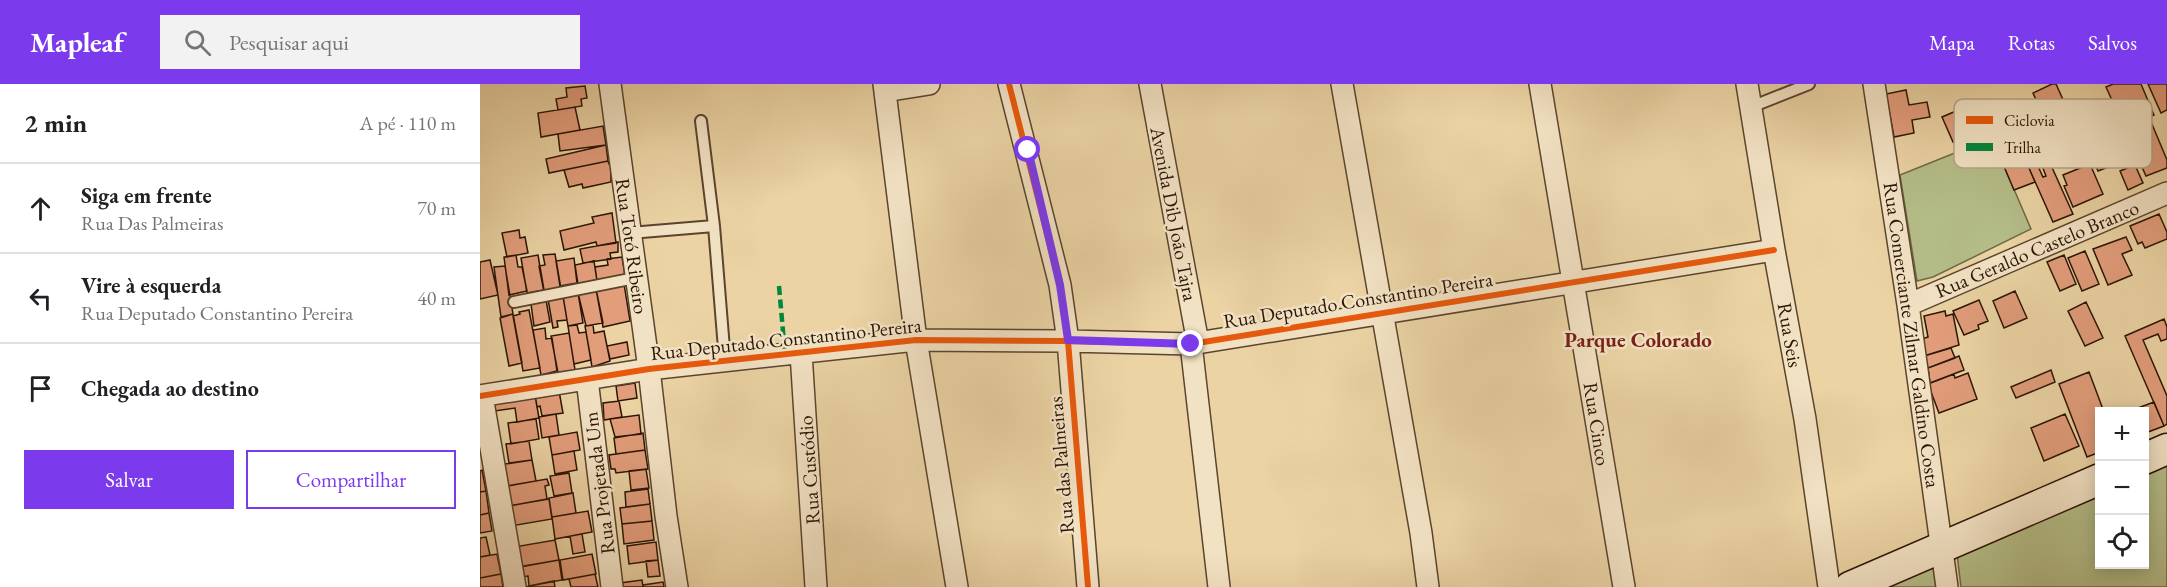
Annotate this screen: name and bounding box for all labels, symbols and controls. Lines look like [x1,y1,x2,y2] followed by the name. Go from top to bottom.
[160,15,580,69] search box
[30,24,124,60] text: Mapleaf
[181,26,214,59] icon: search
[229,28,349,57] text: Pesquisar aqui
[1929,29,1975,56] text: Mapa
[2008,29,2055,56] text: Rotas
[2088,29,2137,56] text: Salvos
[1954,99,2152,168] legend
[24,106,87,140] text: 2 min
[360,110,456,136] text: A pé · 110 m
[2004,110,2055,131] text: Ciclovia
[1144,124,1204,303] street label: Avenida Dib João Tajra
[1014,136,1040,162] route start
[2004,137,2041,158] text: Trilha
[610,176,654,316] street label: Rua Totó Ribeiro
[81,181,212,210] text: Siga em frente
[1878,181,1946,489] street label: Rua Comerciante Zilmar Galdino Costa
[24,192,57,225] icon: ahead
[1931,194,2143,304] street label: Rua Geraldo Castelo Branco
[417,195,456,221] text: 70 m
[81,210,224,236] text: Rua Das Palmeiras
[1221,266,1495,334] street label: Rua Deputado Constantino Pereira
[81,271,221,300] text: Vire à esquerda
[24,282,57,315] icon: left
[417,285,456,311] text: 40 m
[81,300,353,326] text: Rua Deputado Constantino Pereira
[1772,301,1808,369] street label: Rua Seis
[649,312,923,366] street label: Rua Deputado Constantino Pereira
[1564,326,1712,353] district label: Parque Colorado
[1177,330,1203,356] route end
[24,372,57,405] icon: arrive
[81,374,259,403] text: Chegada ao destino
[1578,380,1616,468] street label: Rua Cinco
[1042,395,1080,535] street label: Rua das Palmeiras
[2095,407,2149,569] map controls
[2095,407,2149,461] button: +
[577,410,621,556] street label: Rua Projetada Um
[792,415,826,525] street label: Rua Custódio
[24,450,234,509] button: Salvar
[246,450,456,509] button: Compartilhar
[2095,461,2149,515] button: −
[2095,515,2149,569] button: locate

